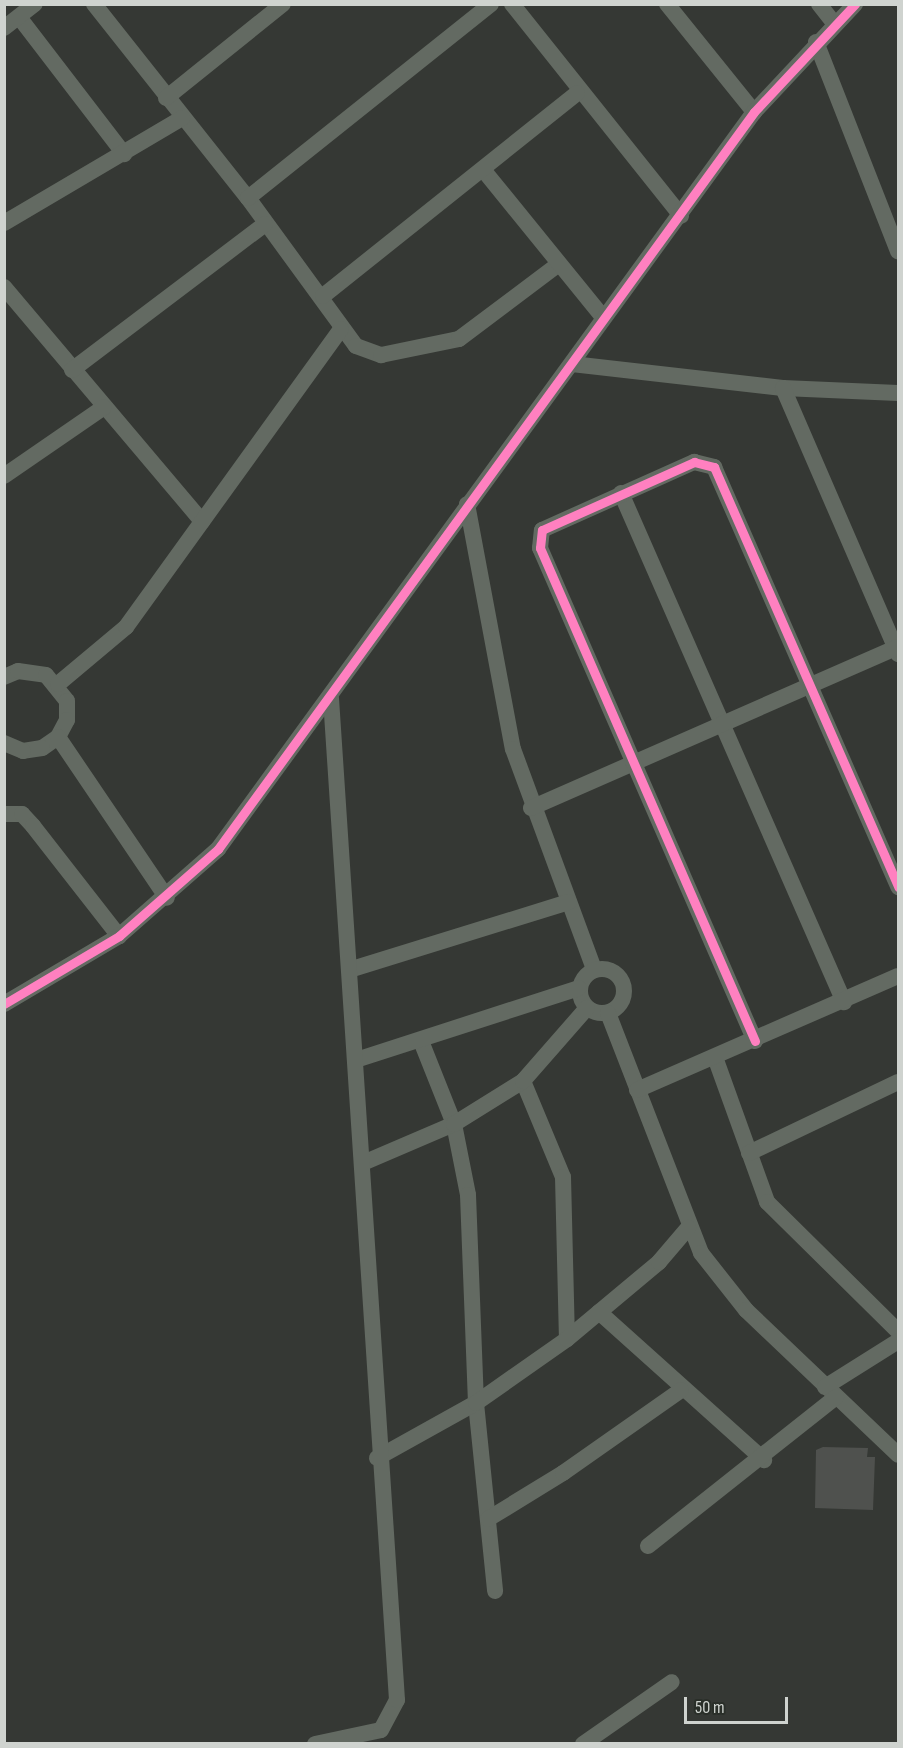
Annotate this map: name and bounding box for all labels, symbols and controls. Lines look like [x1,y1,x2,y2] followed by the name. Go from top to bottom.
[687,1685,790,1723] scale bar
[695,1697,725,1718] text: 50 m

